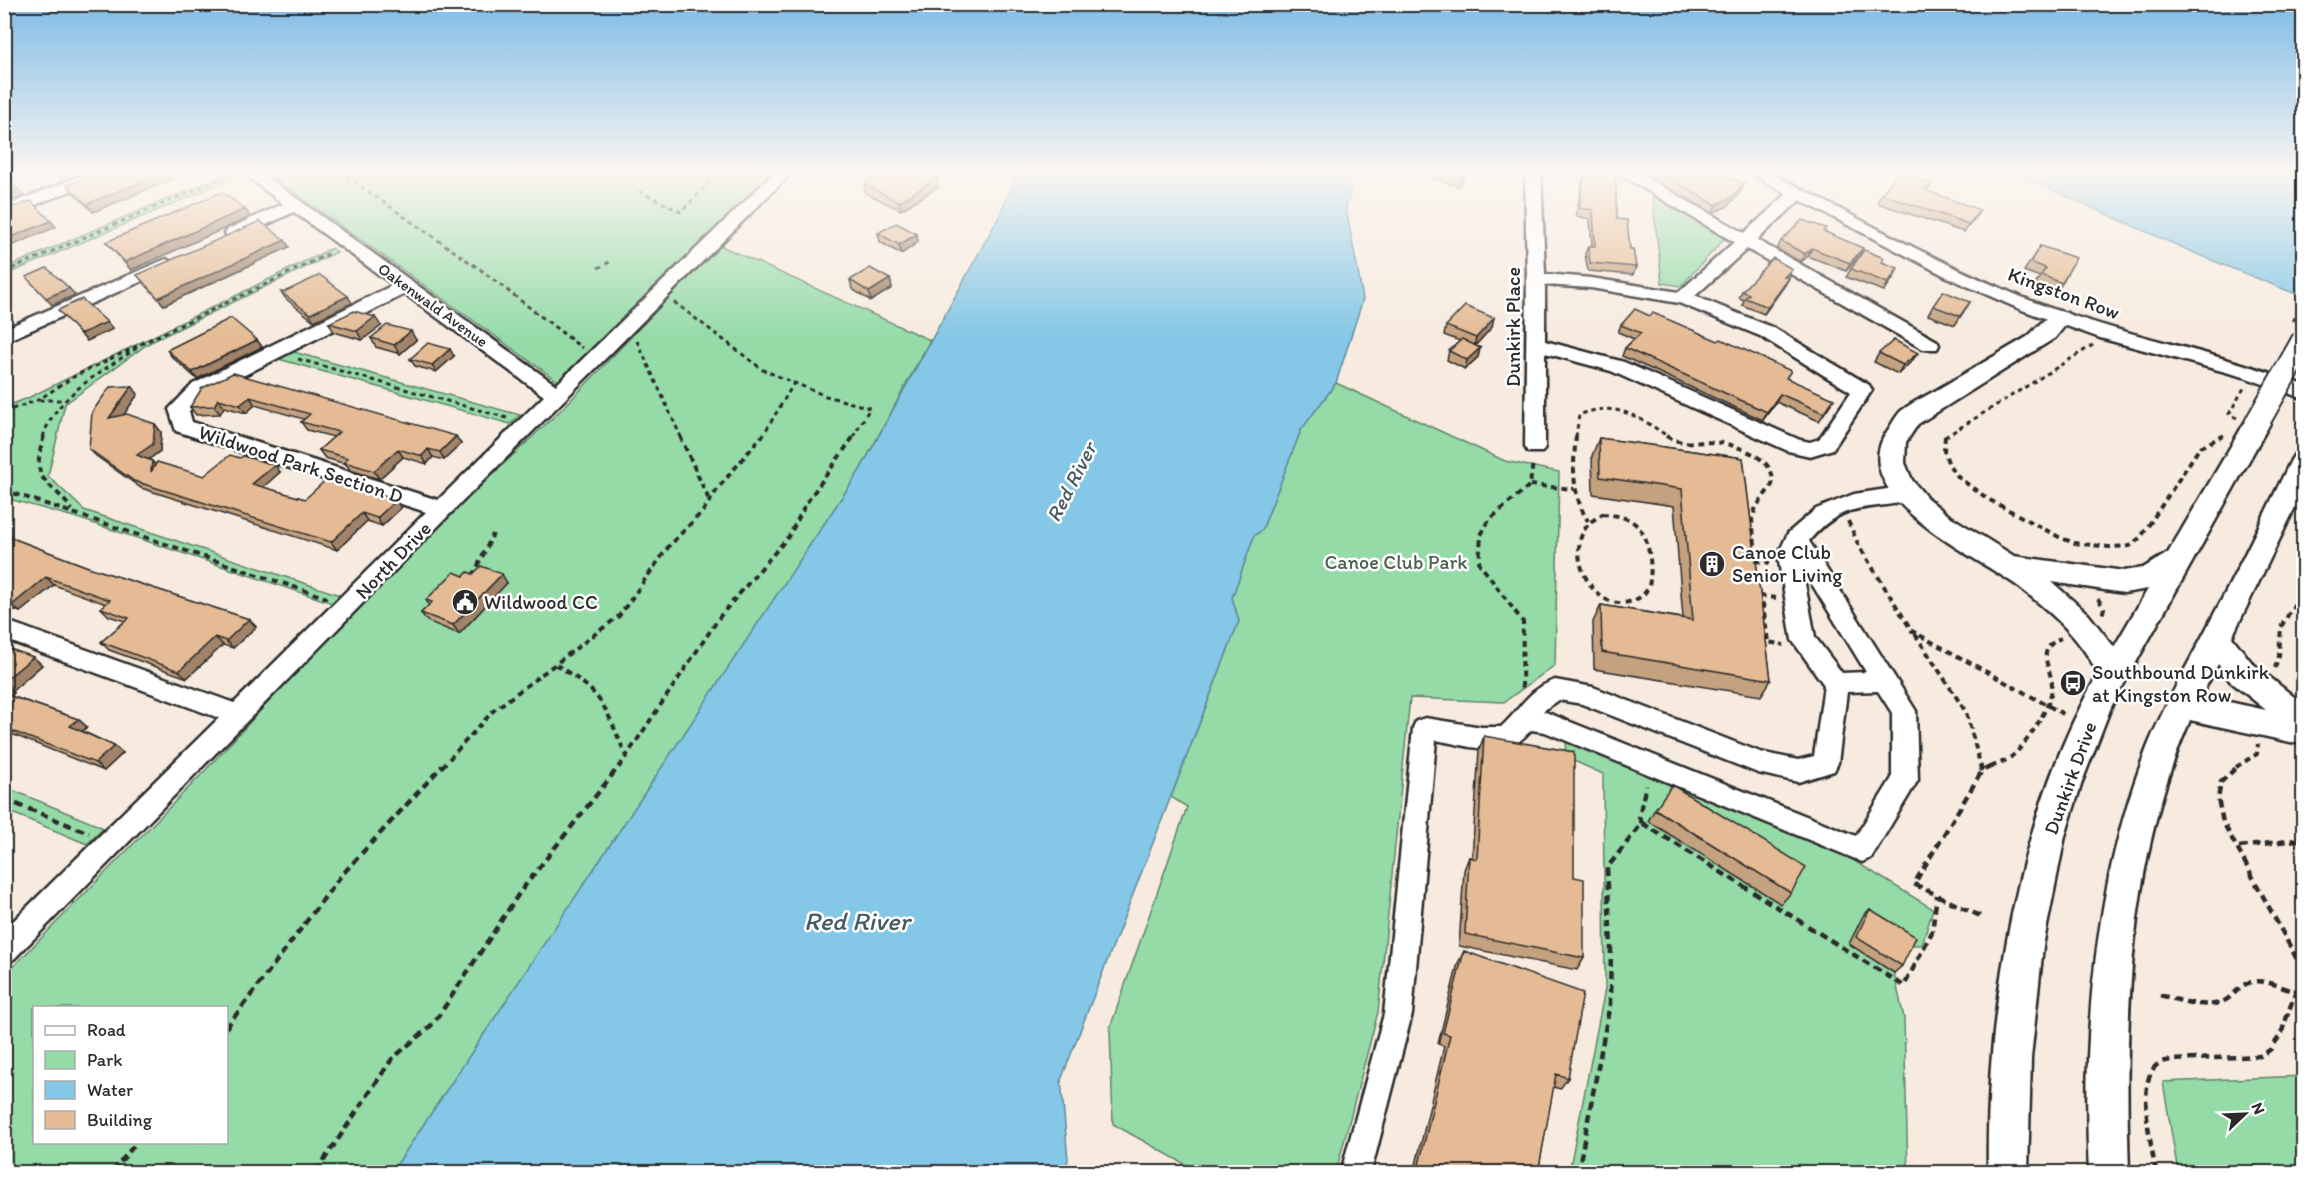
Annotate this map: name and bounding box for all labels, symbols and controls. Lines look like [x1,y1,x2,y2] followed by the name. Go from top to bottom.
[374,259,492,351] street label: Oakenwald Avenue
[2005,262,2123,324] street label: Kingston Row
[1501,267,1525,387] street label: Dunkirk Place
[196,420,406,508] street label: Wildwood Park Section D
[1040,436,1103,526] water label: Red River
[350,516,436,604] street label: North Drive
[1732,540,1843,587] place label: Canoe Club Senior Living
[1697,549,1727,579] building icon: Canoe Club Senior Living
[1324,550,1468,574] park label: Canoe Club Park
[450,587,480,617] public building icon: Wildwood CC
[484,590,598,614] place label: Wildwood CC
[2092,660,2270,707] place label: Southbound Dunkirk at Kingston Row
[2058,668,2088,698] bus stop icon: Southbound Dunkirk at Kingston Row
[2038,718,2102,838] street label: Dunkirk Drive
[804,905,913,937] water label: Red River
[33,1006,228,1144] legend
[87,1019,126,1041] text: Road
[87,1049,122,1071] text: Park
[87,1079,133,1101] text: Water
[2215,1084,2275,1144] north arrow
[2247,1100,2269,1117] text: N
[87,1109,153,1131] text: Building

